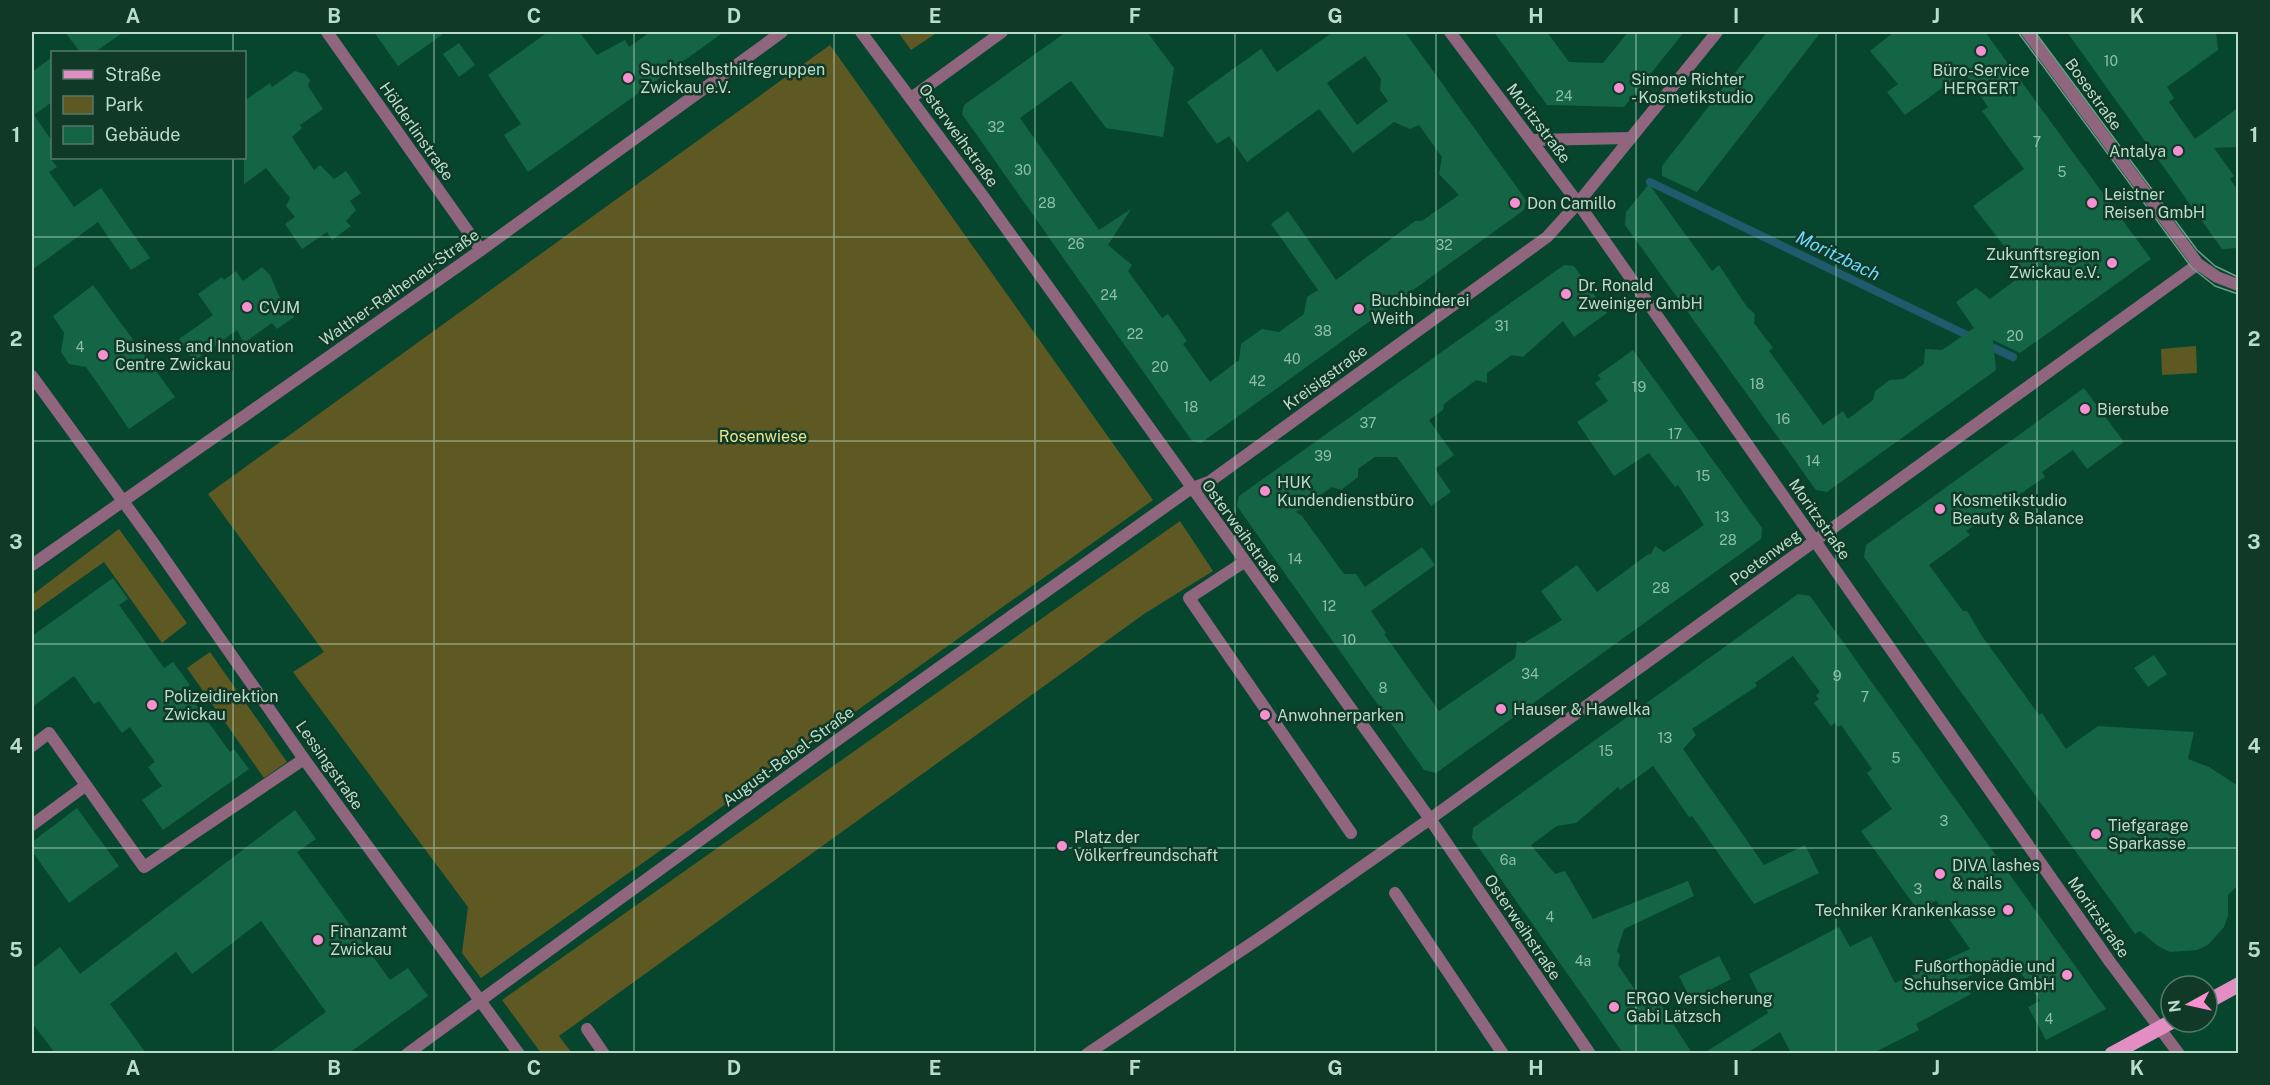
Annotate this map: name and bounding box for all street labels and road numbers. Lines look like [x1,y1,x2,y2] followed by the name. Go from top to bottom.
[2061,55,2126,134] street label: Bosestraße
[376,78,458,184] street label: Hölderlinstraße
[915,80,1002,191] street label: Osterweihstraße
[1503,80,1575,167] street label: Moritzstraße
[316,225,483,350] street label: Walther-Rathenau-Straße
[1280,341,1371,414] street label: Kreisigstraße
[1785,475,1855,564] street label: Moritzstraße
[1198,476,1285,587] street label: Osterweihstraße
[1726,525,1805,590] street label: Poetenweg
[719,702,858,811] street label: August-Bebel-Straße
[292,717,367,814] street label: Lessingstraße
[1480,871,1565,984] street label: Osterweihstraße
[2064,873,2134,962] street label: Moritzstraße

